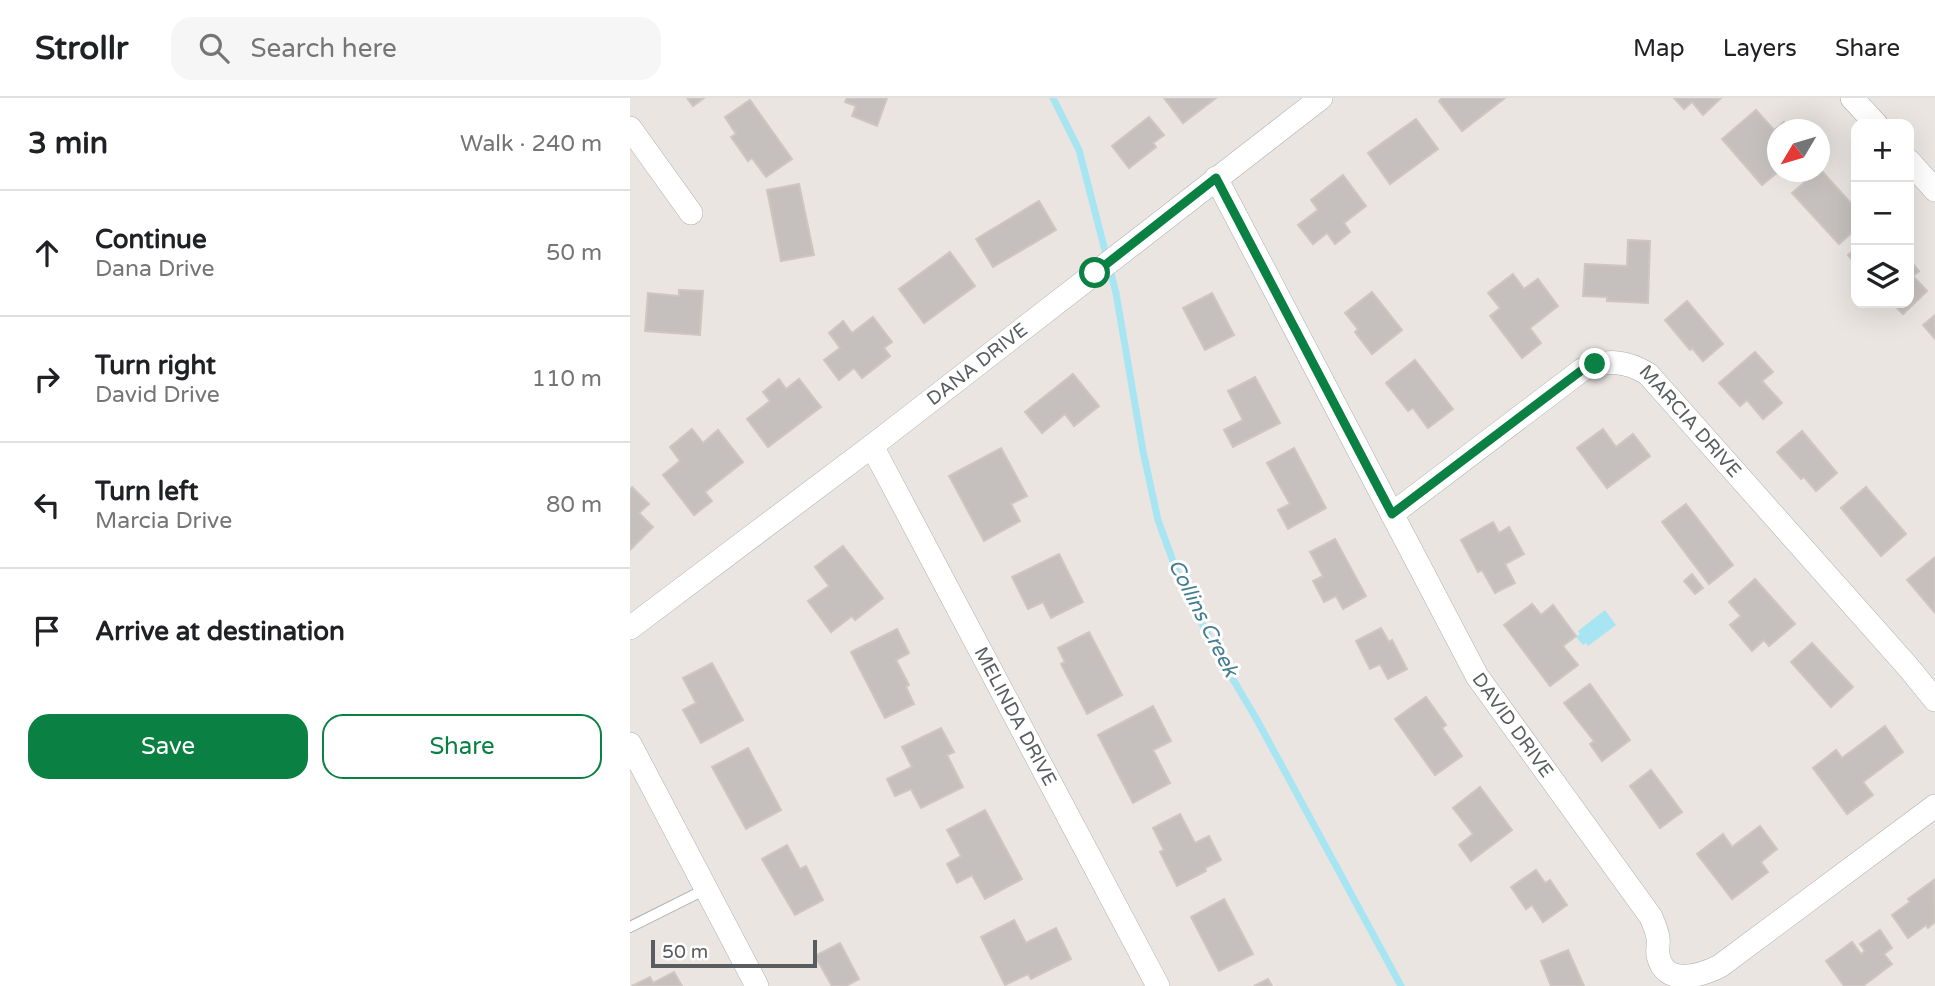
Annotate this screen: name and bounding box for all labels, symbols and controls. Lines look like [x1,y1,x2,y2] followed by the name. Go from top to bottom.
[171,17,661,80] search box
[35,29,129,68] text: Strollr
[195,29,233,67] icon: search
[251,33,397,64] text: Search here
[1633,34,1685,63] text: Map
[1723,34,1797,63] text: Layers
[1835,34,1900,63] text: Share
[1767,119,1830,182] north arrow
[1851,119,1914,308] map controls
[1851,119,1914,182] button: +
[28,125,108,162] text: 3 min
[460,130,602,158] text: Walk · 240 m
[1851,182,1914,245] button: −
[95,224,207,255] text: Continue
[28,234,66,272] icon: ahead
[546,239,602,267] text: 50 m
[1851,245,1914,308] button: layers
[95,255,215,283] text: Dana Drive
[1079,257,1110,288] route start
[923,319,1032,410] street label: DANA DRIVE
[1579,348,1610,379] route end
[95,350,216,381] text: Turn right
[28,360,66,398] icon: right
[1634,361,1745,482] street label: MARCIA DRIVE
[532,365,602,393] text: 110 m
[95,381,220,409] text: David Drive
[95,476,198,507] text: Turn left
[28,486,66,524] icon: left
[546,491,602,519] text: 80 m
[95,507,232,535] text: Marcia Drive
[1163,555,1244,682] water label: Collins Creek
[28,612,66,650] icon: arrive
[95,616,345,647] text: Arrive at destination
[970,643,1061,790] street label: MELINDA DRIVE
[1467,669,1558,782] street label: DAVID DRIVE
[28,714,308,779] button: Save
[322,714,602,779] button: Share
[651,937,817,969] scale bar
[662,941,708,963] text: 50 m

